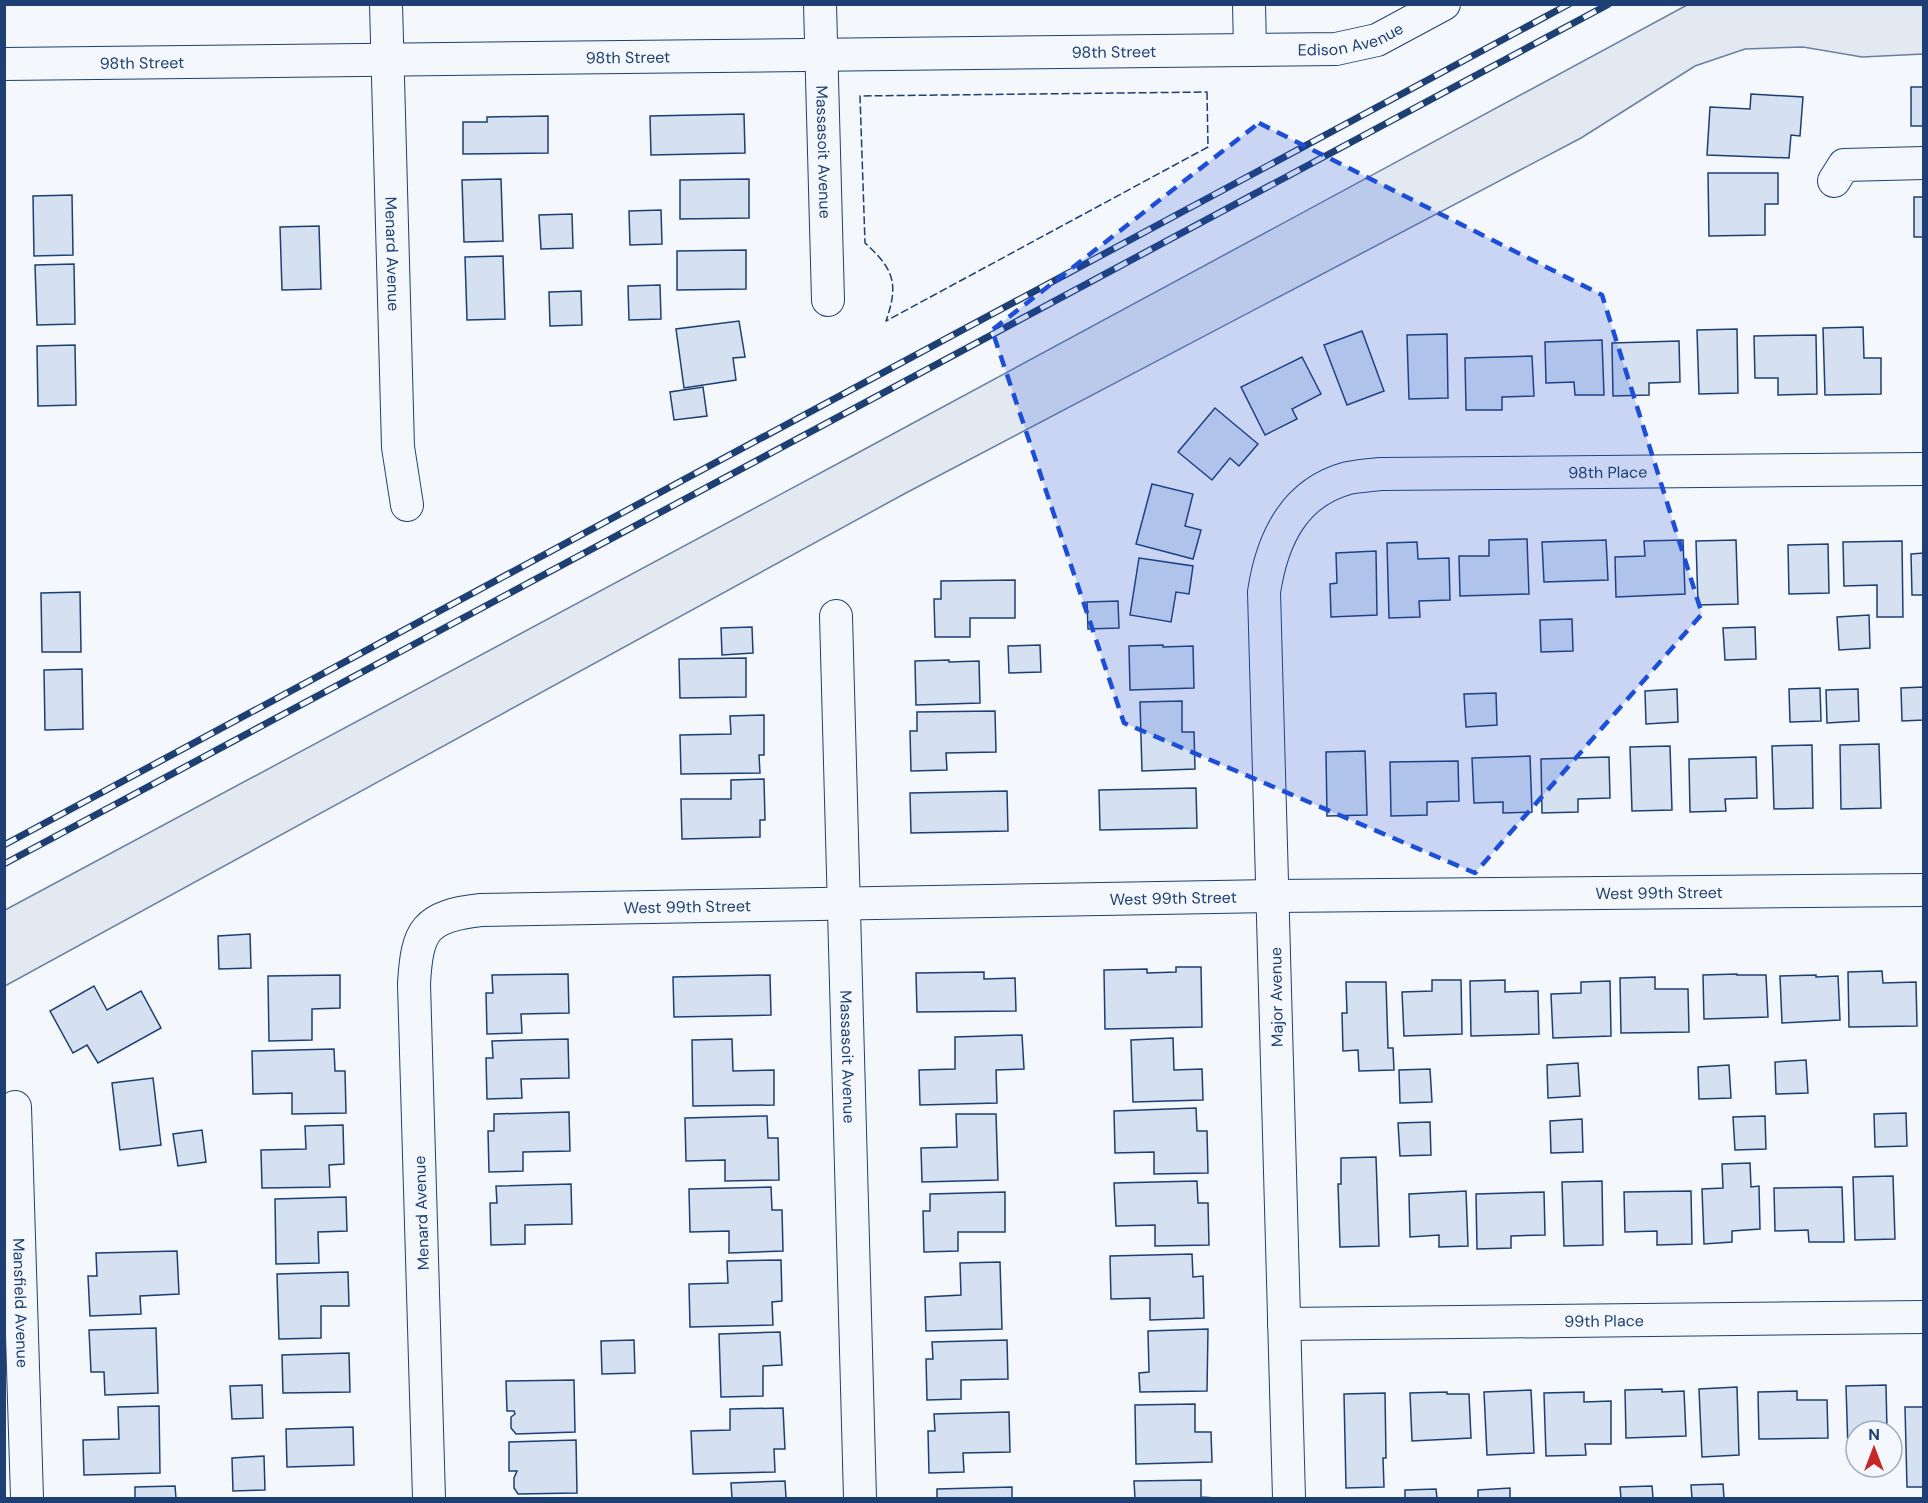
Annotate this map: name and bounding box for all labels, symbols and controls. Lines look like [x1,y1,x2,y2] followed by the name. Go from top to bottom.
[1298,18,1407,60] street label: Edison Avenue
[1071,41,1156,63] street label: 98th Street
[586,46,670,68] street label: 98th Street
[100,52,184,74] street label: 98th Street
[811,85,836,219] street label: Massasoit Avenue
[380,196,404,312] street label: Menard Avenue
[1568,462,1647,483] street label: 98th Place
[1595,882,1723,904] street label: West 99th Street
[1109,887,1237,910] street label: West 99th Street
[623,895,751,918] street label: West 99th Street
[1265,947,1288,1047] street label: Major Avenue
[835,990,860,1124] street label: Massasoit Avenue
[409,1155,434,1271] street label: Menard Avenue
[8,1238,33,1368] street label: Mansfield Avenue
[1564,1310,1644,1332] street label: 99th Place
[1844,1419,1904,1479] north arrow
[1868,1424,1880,1445] text: N

